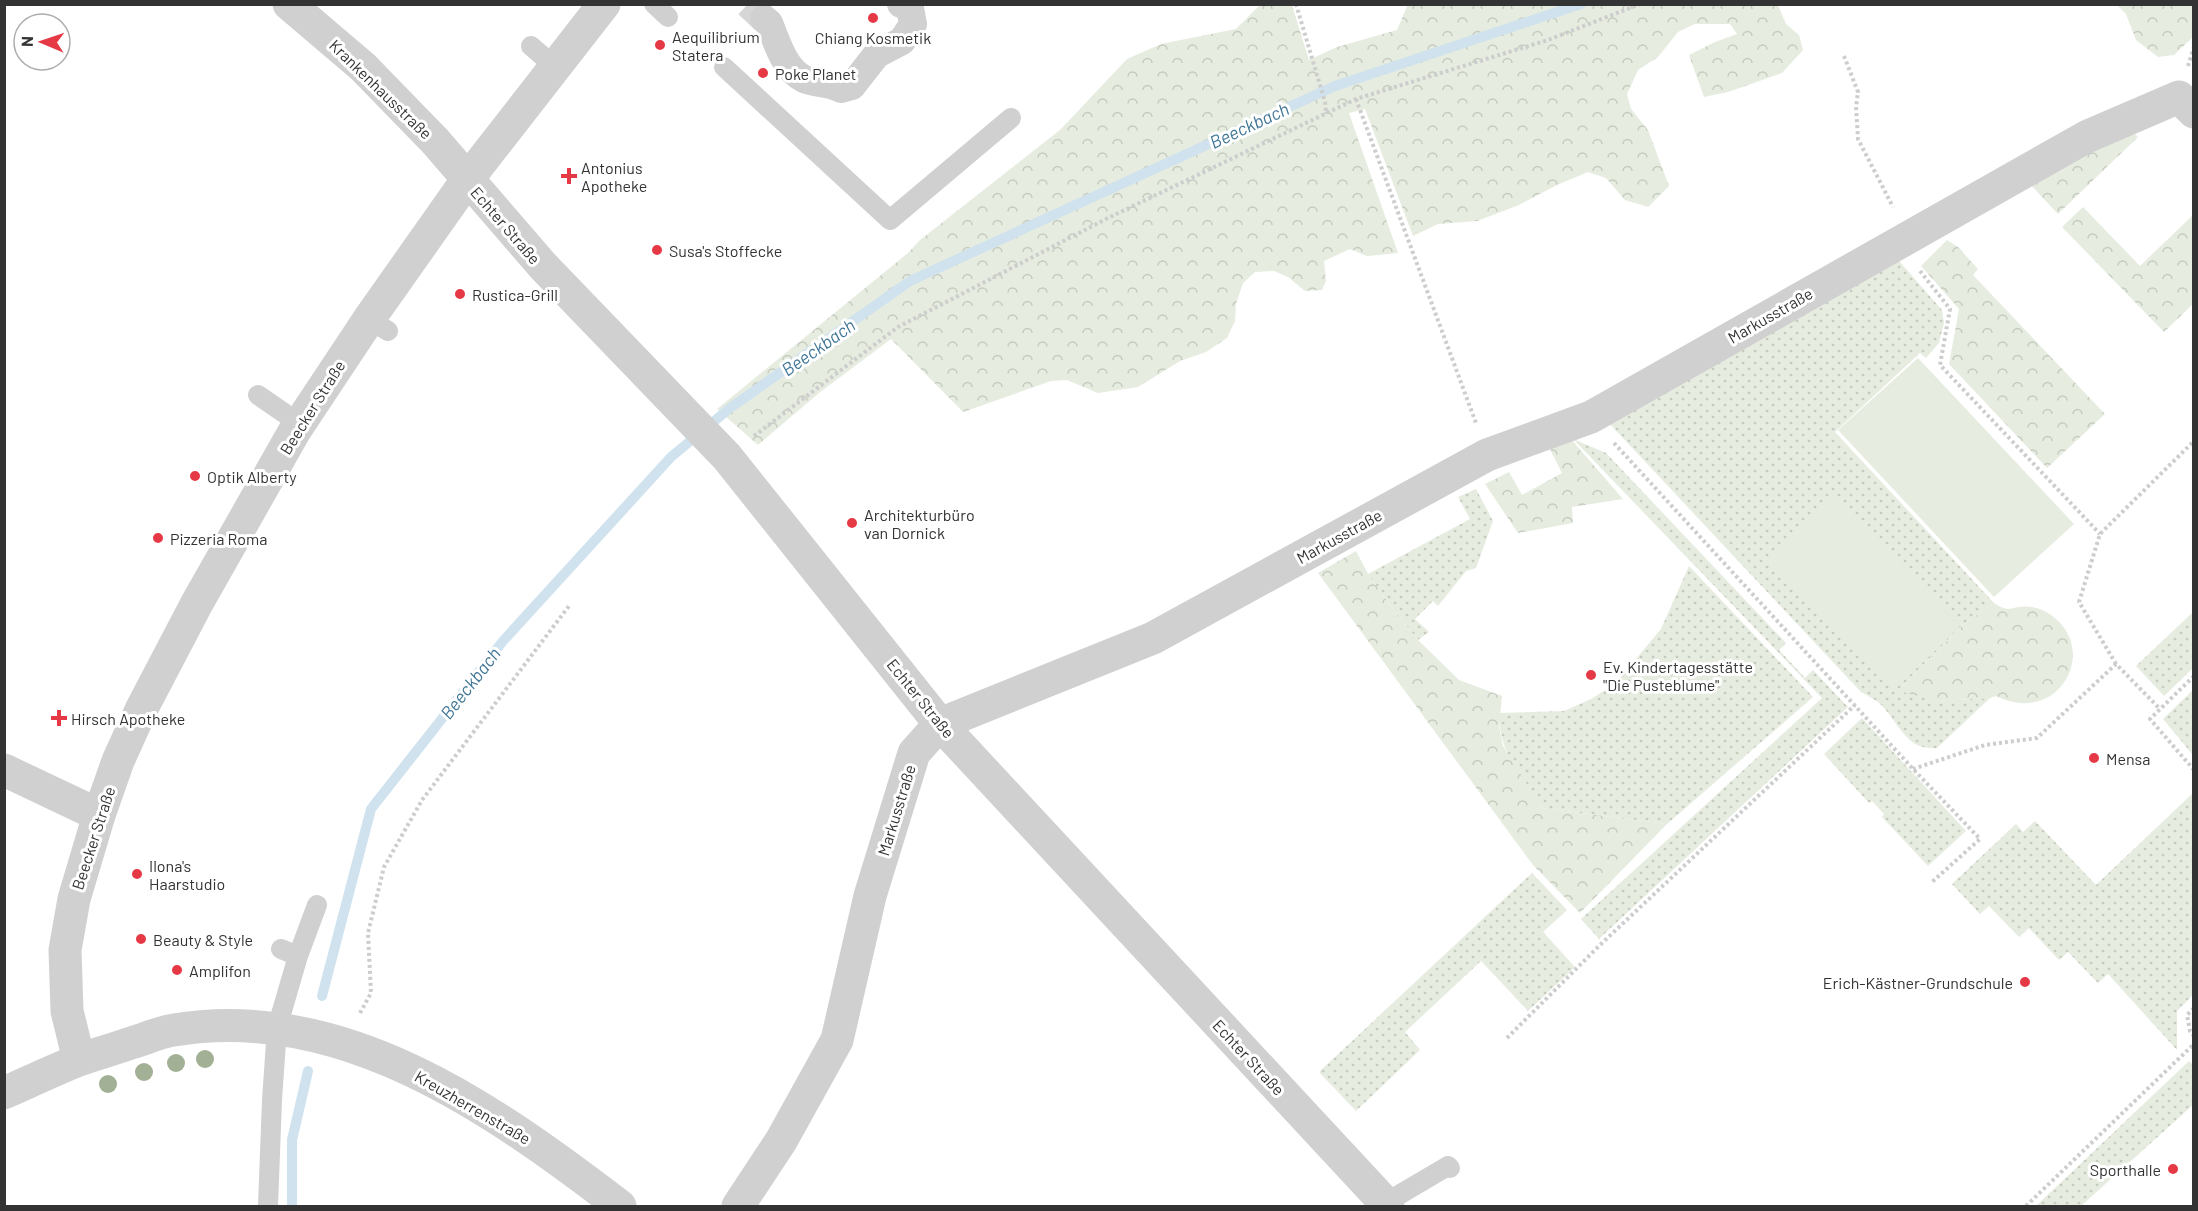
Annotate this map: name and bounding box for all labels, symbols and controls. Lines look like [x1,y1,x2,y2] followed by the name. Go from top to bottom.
[866,11,880,25] marker: Chiang Kosmetik
[12,12,72,72] north arrow
[672,27,760,64] place label: Aequilibrium Statera
[815,28,931,47] place label: Chiang Kosmetik
[326,35,436,143] street label: Krankenhausstraße
[17,36,36,47] text: N
[653,38,667,52] marker: Aequilibrium Statera
[775,64,856,83] place label: Poke Planet
[756,66,770,80] marker: Poke Planet
[1206,97,1292,153] water label: Beeckbach
[581,158,647,195] place label: Antonius Apotheke
[562,169,576,183] marker: Antonius Apotheke
[467,182,545,268] street label: Echter Straße
[669,241,782,260] place label: Susa's Stoffecke
[650,243,664,257] marker: Susa's Stoffecke
[1724,283,1816,347] street label: Markusstraße
[472,285,558,304] place label: Rustica-Grill
[453,287,467,301] marker: Rustica-Grill
[777,314,859,380] water label: Beeckbach
[276,356,348,458] street label: Beecker Straße
[207,467,297,486] place label: Optik Alberty
[188,469,202,483] marker: Optik Alberty
[864,505,975,542] place label: Architekturbüro van Dornick
[1293,505,1385,567] street label: Markusstraße
[845,516,859,530] marker: Architekturbüro van Dornick
[170,529,267,548] place label: Pizzeria Roma
[151,531,165,545] marker: Pizzeria Roma
[435,643,505,723] water label: Beeckbach
[883,655,959,741] street label: Echter Straße
[1603,657,1753,694] place label: Ev. Kindertagesstätte "Die Pusteblume"
[1584,668,1598,682] marker: Ev. Kindertagesstätte "Die Pusteblume"
[71,709,185,728] place label: Hirsch Apotheke
[52,711,66,725] marker: Hirsch Apotheke
[2106,749,2150,768] place label: Mensa
[2087,751,2101,765] marker: Mensa
[873,762,919,858] street label: Markusstraße
[67,784,119,892] street label: Beecker Straße
[149,856,225,893] place label: Ilona's Haarstudio
[130,867,144,881] marker: Ilona's Haarstudio
[153,930,253,949] place label: Beauty & Style
[134,932,148,946] marker: Beauty & Style
[189,961,251,980] place label: Amplifon
[170,963,184,977] marker: Amplifon
[1823,973,2013,992] place label: Erich-Kästner-Grundschule
[2018,975,2032,989] marker: Erich-Kästner-Grundschule
[1209,1015,1289,1099] street label: Echter Straße
[412,1066,534,1148] street label: Kreuzherrenstraße
[2090,1160,2161,1179] place label: Sporthalle
[2166,1162,2180,1176] marker: Sporthalle

